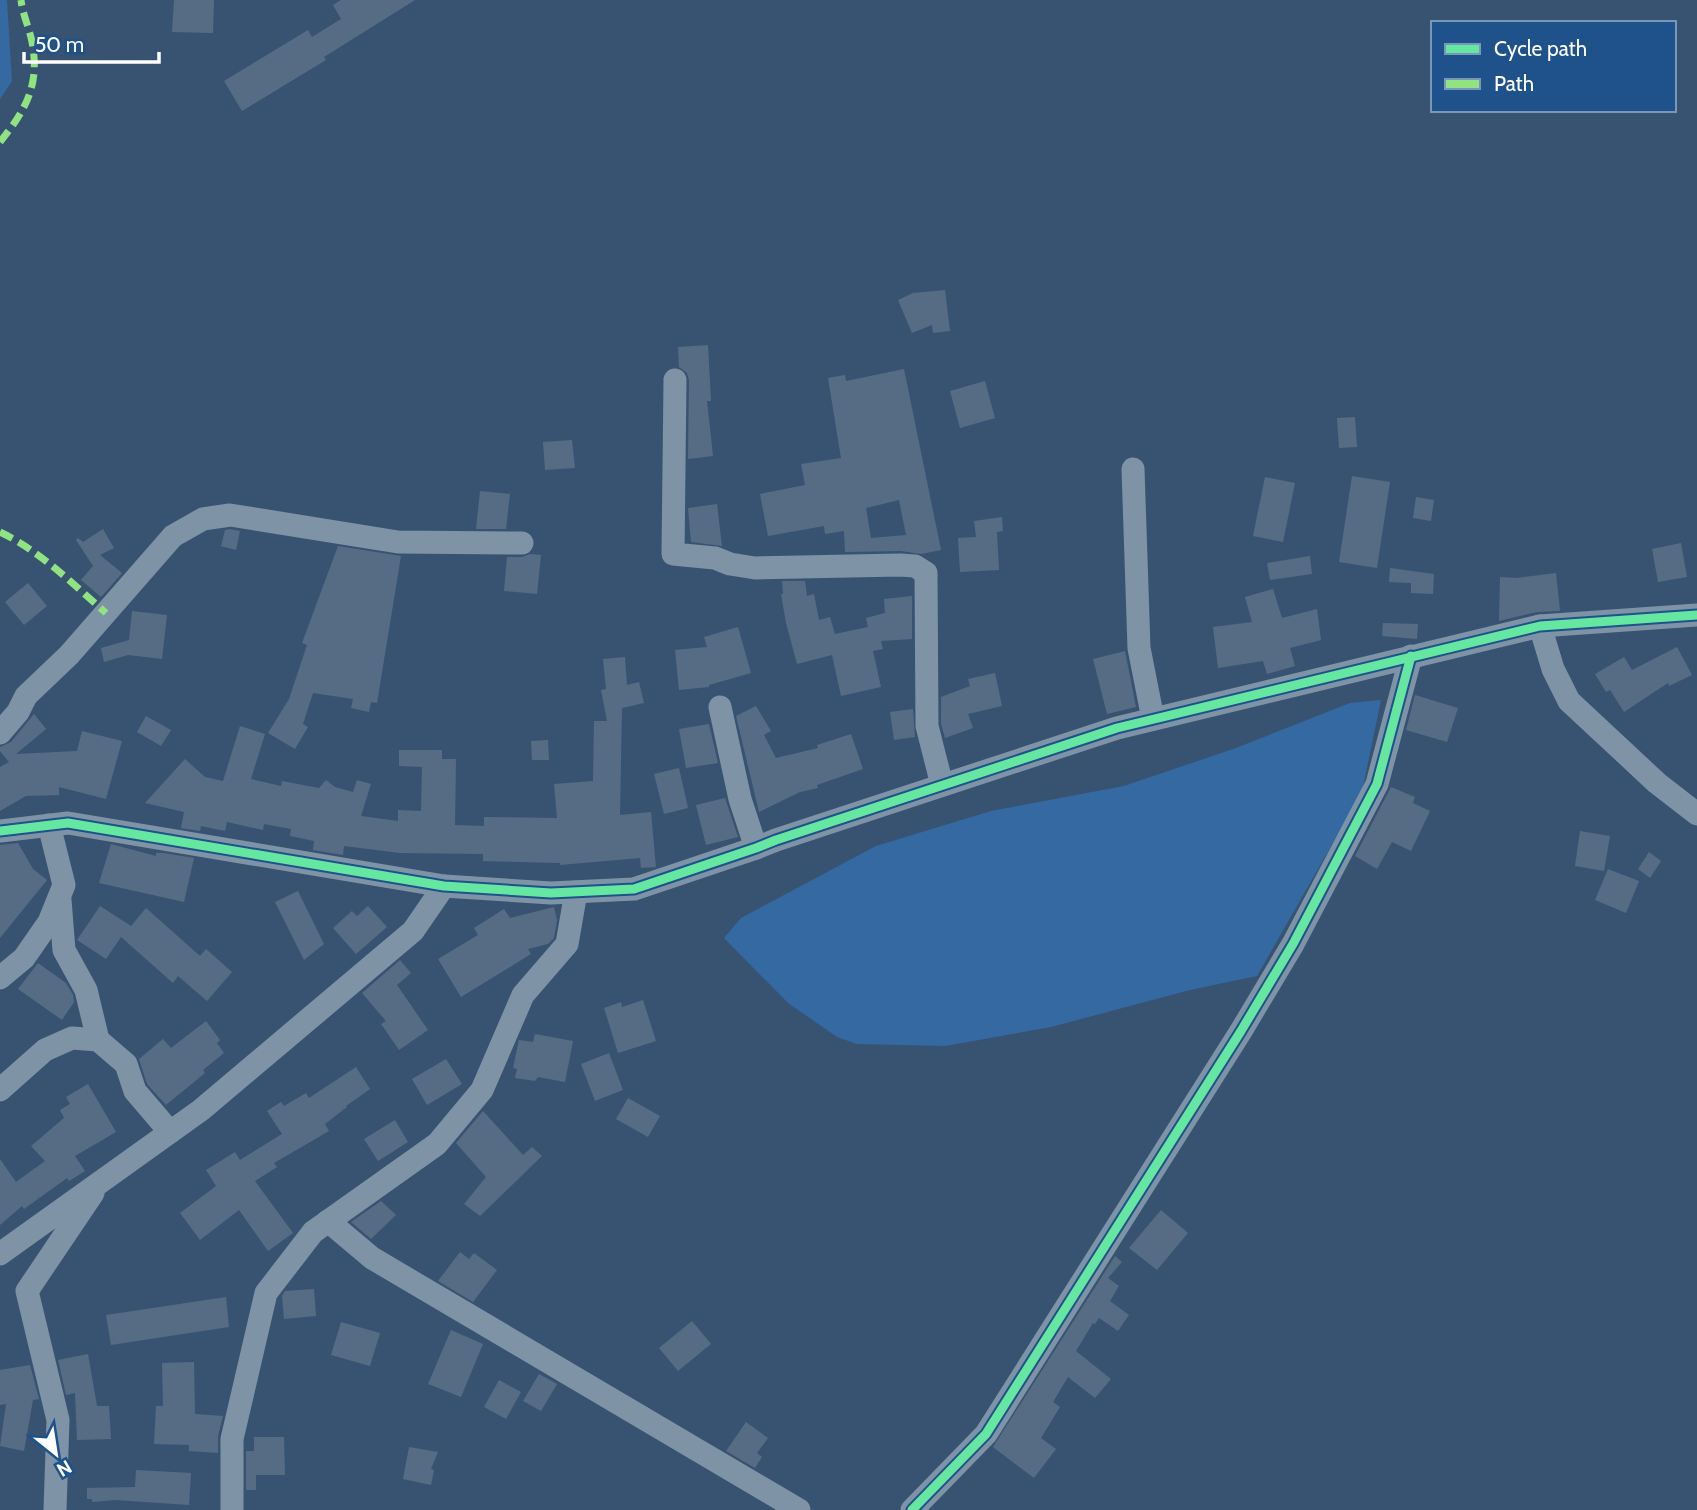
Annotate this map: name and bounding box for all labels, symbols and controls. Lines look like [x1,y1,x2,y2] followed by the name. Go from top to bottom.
[24,21,159,65] scale bar
[1431,21,1676,112] legend
[35,32,84,57] text: 50 m
[1494,36,1587,61] text: Cycle path
[1494,71,1534,96] text: Path
[21,1419,91,1489] north arrow
[53,1455,76,1482] text: N

